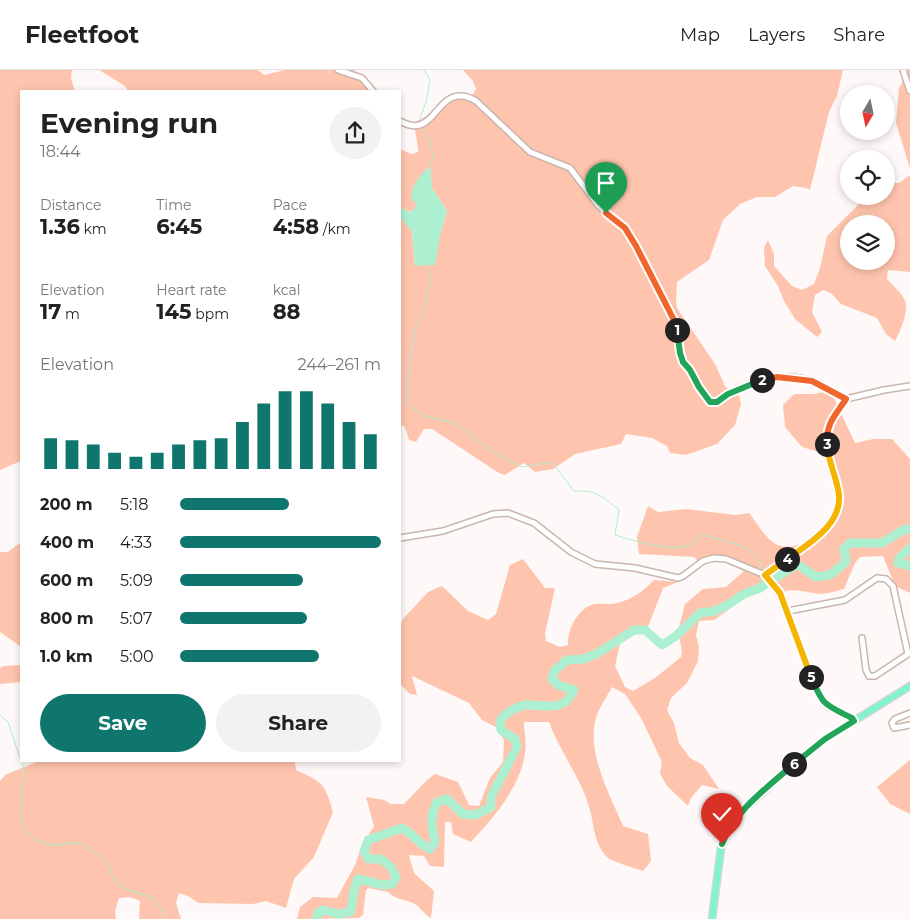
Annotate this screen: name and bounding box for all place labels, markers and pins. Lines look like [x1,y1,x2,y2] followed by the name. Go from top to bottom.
[585,162,627,213] pin
[664,318,690,342] pin: 1
[750,368,774,392] pin: 2
[814,432,840,456] pin: 3
[774,546,800,572] pin: 4
[798,664,824,690] pin: 5
[782,752,806,776] pin: 6
[701,793,743,844] pin

